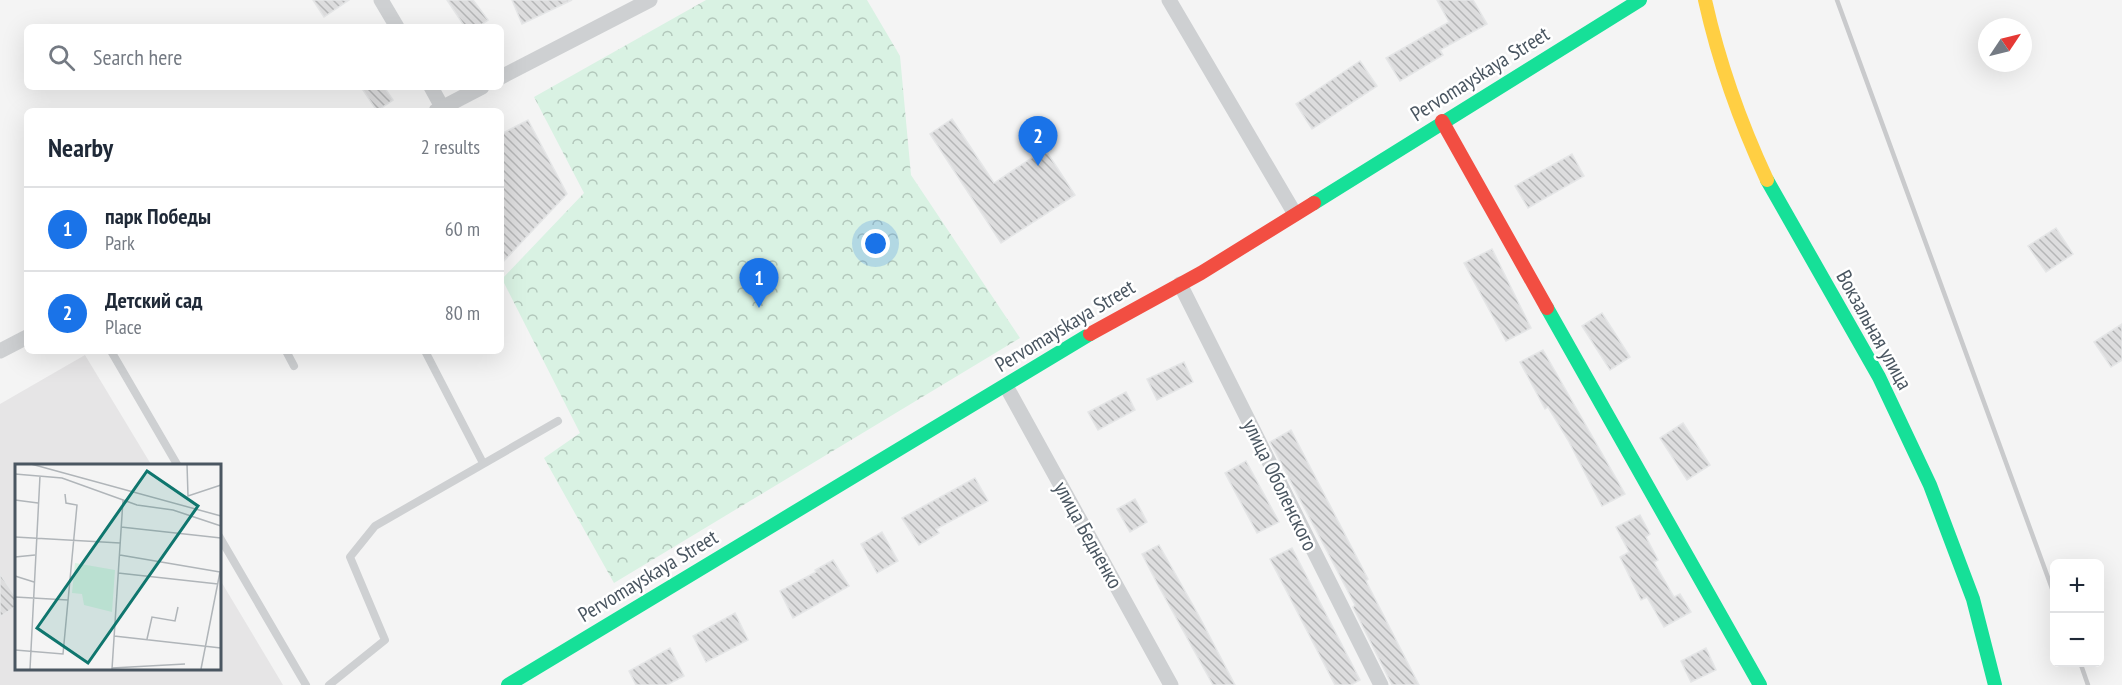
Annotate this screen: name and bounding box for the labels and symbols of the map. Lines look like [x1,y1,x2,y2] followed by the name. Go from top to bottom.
[1978,18,2032,72] north arrow
[1405,20,1554,127] street label: Pervomayskaya Street
[1018,116,1058,166] pin: 2
[861,229,890,258] your location
[740,258,778,308] pin: 1
[1831,265,1918,394] street label: Вокзальная улица
[990,273,1140,378] street label: Pervomayskaya Street
[1237,415,1324,555] street label: улица Оболенского
[15,464,220,670] inset map
[1048,476,1129,593] street label: улица Бедненко
[573,523,723,628] street label: Pervomayskaya Street

